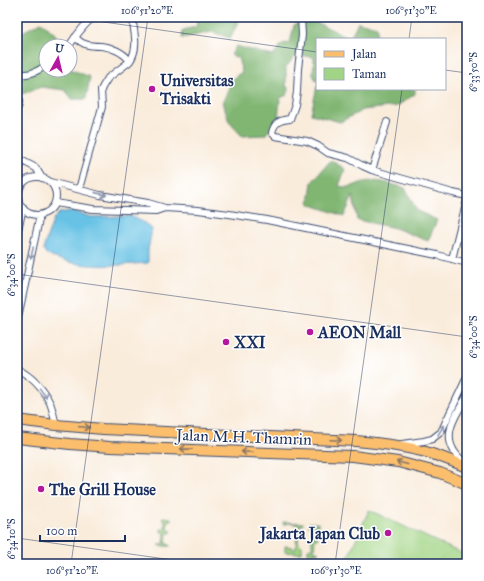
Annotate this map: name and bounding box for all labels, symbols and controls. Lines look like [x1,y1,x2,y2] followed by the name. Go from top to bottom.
[121,5,173,17] text: 106°51'20"E
[385,5,437,17] text: 106°51'30"E
[38,38,78,78] north arrow
[316,38,446,90] legend
[54,42,65,56] text: U
[350,47,377,62] text: Jalan
[468,52,480,92] text: 6°33'50"S
[352,67,387,81] text: Taman
[159,71,234,108] place label: Universitas Trisakti
[147,84,157,94] marker: Universitas Trisakti
[94,191,107,199] one-way arrow
[28,246,36,259] one-way arrow
[6,253,18,296] text: 6°34'00"S
[468,315,480,358] text: 6°34'00"S
[317,323,402,342] place label: AEON Mall
[305,327,315,337] marker: AEON Mall
[233,333,266,352] place label: XXI
[221,337,231,347] marker: XXI
[39,387,47,398] one-way arrow
[77,424,90,431] one-way arrow
[174,425,312,450] street label: Jalan M.H. Thamrin
[437,425,445,436] one-way arrow
[329,436,342,444] one-way arrow
[180,446,193,453] one-way arrow
[241,448,254,455] one-way arrow
[396,459,409,467] one-way arrow
[48,480,156,499] place label: The Grill House
[36,484,46,494] marker: The Grill House
[40,517,125,543] scale bar
[6,518,18,559] text: 6°34'10"S
[46,524,77,538] text: 100 m
[258,524,380,544] place label: Jakarta Japan Club
[383,528,393,538] marker: Jakarta Japan Club
[46,565,98,577] text: 106°51'20"E
[310,565,362,577] text: 106°51'30"E

